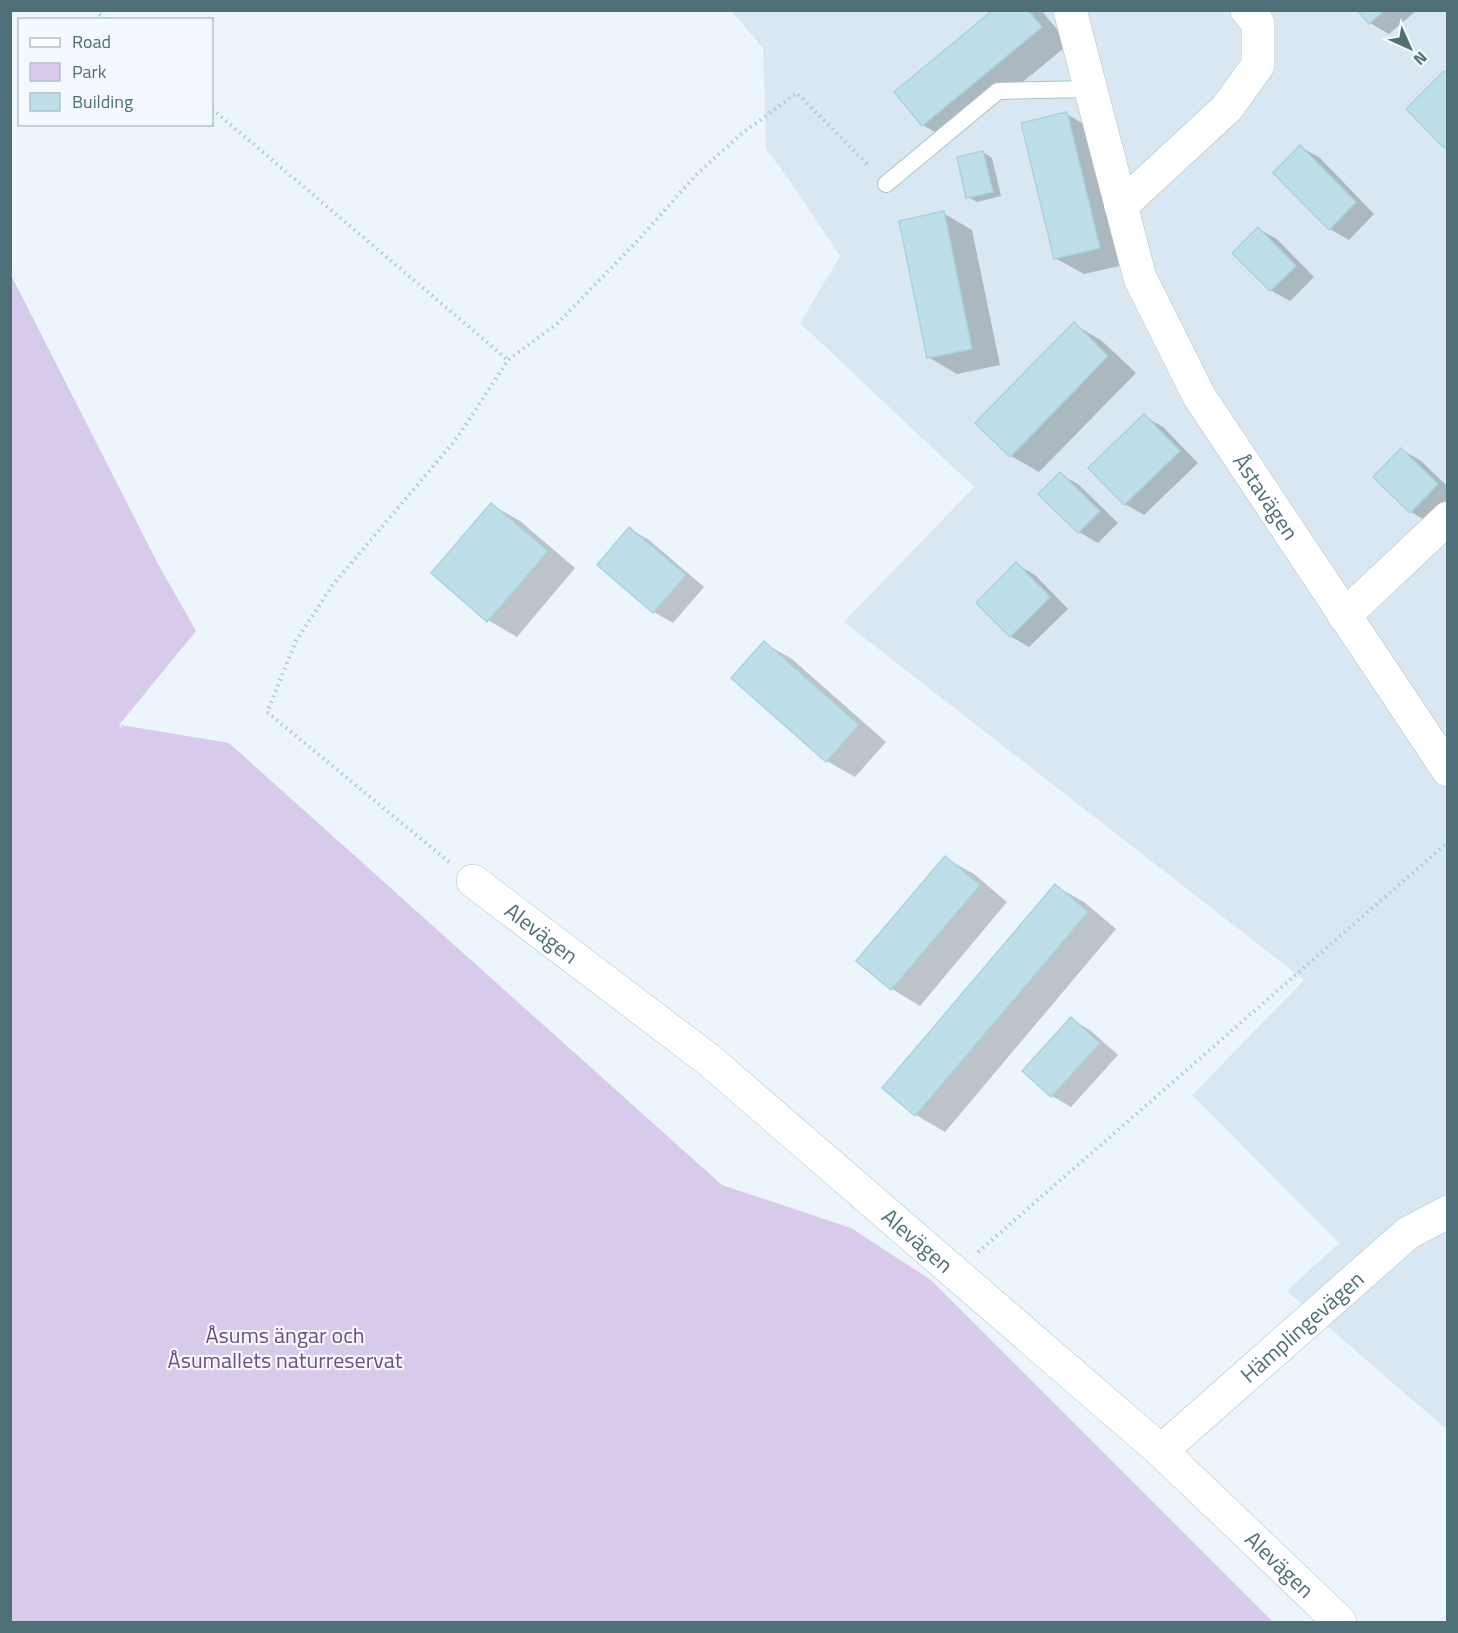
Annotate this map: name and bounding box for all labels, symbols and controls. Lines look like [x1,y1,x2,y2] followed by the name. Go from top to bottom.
[18,18,213,126] legend
[1380,18,1440,78] north arrow
[72,28,111,55] text: Road
[1408,46,1433,71] text: N
[72,58,107,85] text: Park
[72,88,133,115] text: Building
[1225,447,1307,547] street label: Åstavägen
[497,894,586,972] street label: Alevägen
[874,1200,961,1281] street label: Alevägen
[1232,1262,1372,1391] street label: Hämplingevägen
[168,1318,403,1377] park label: Åsums ängar och Åsumallets naturreservat
[1237,1523,1322,1606] street label: Alevägen

